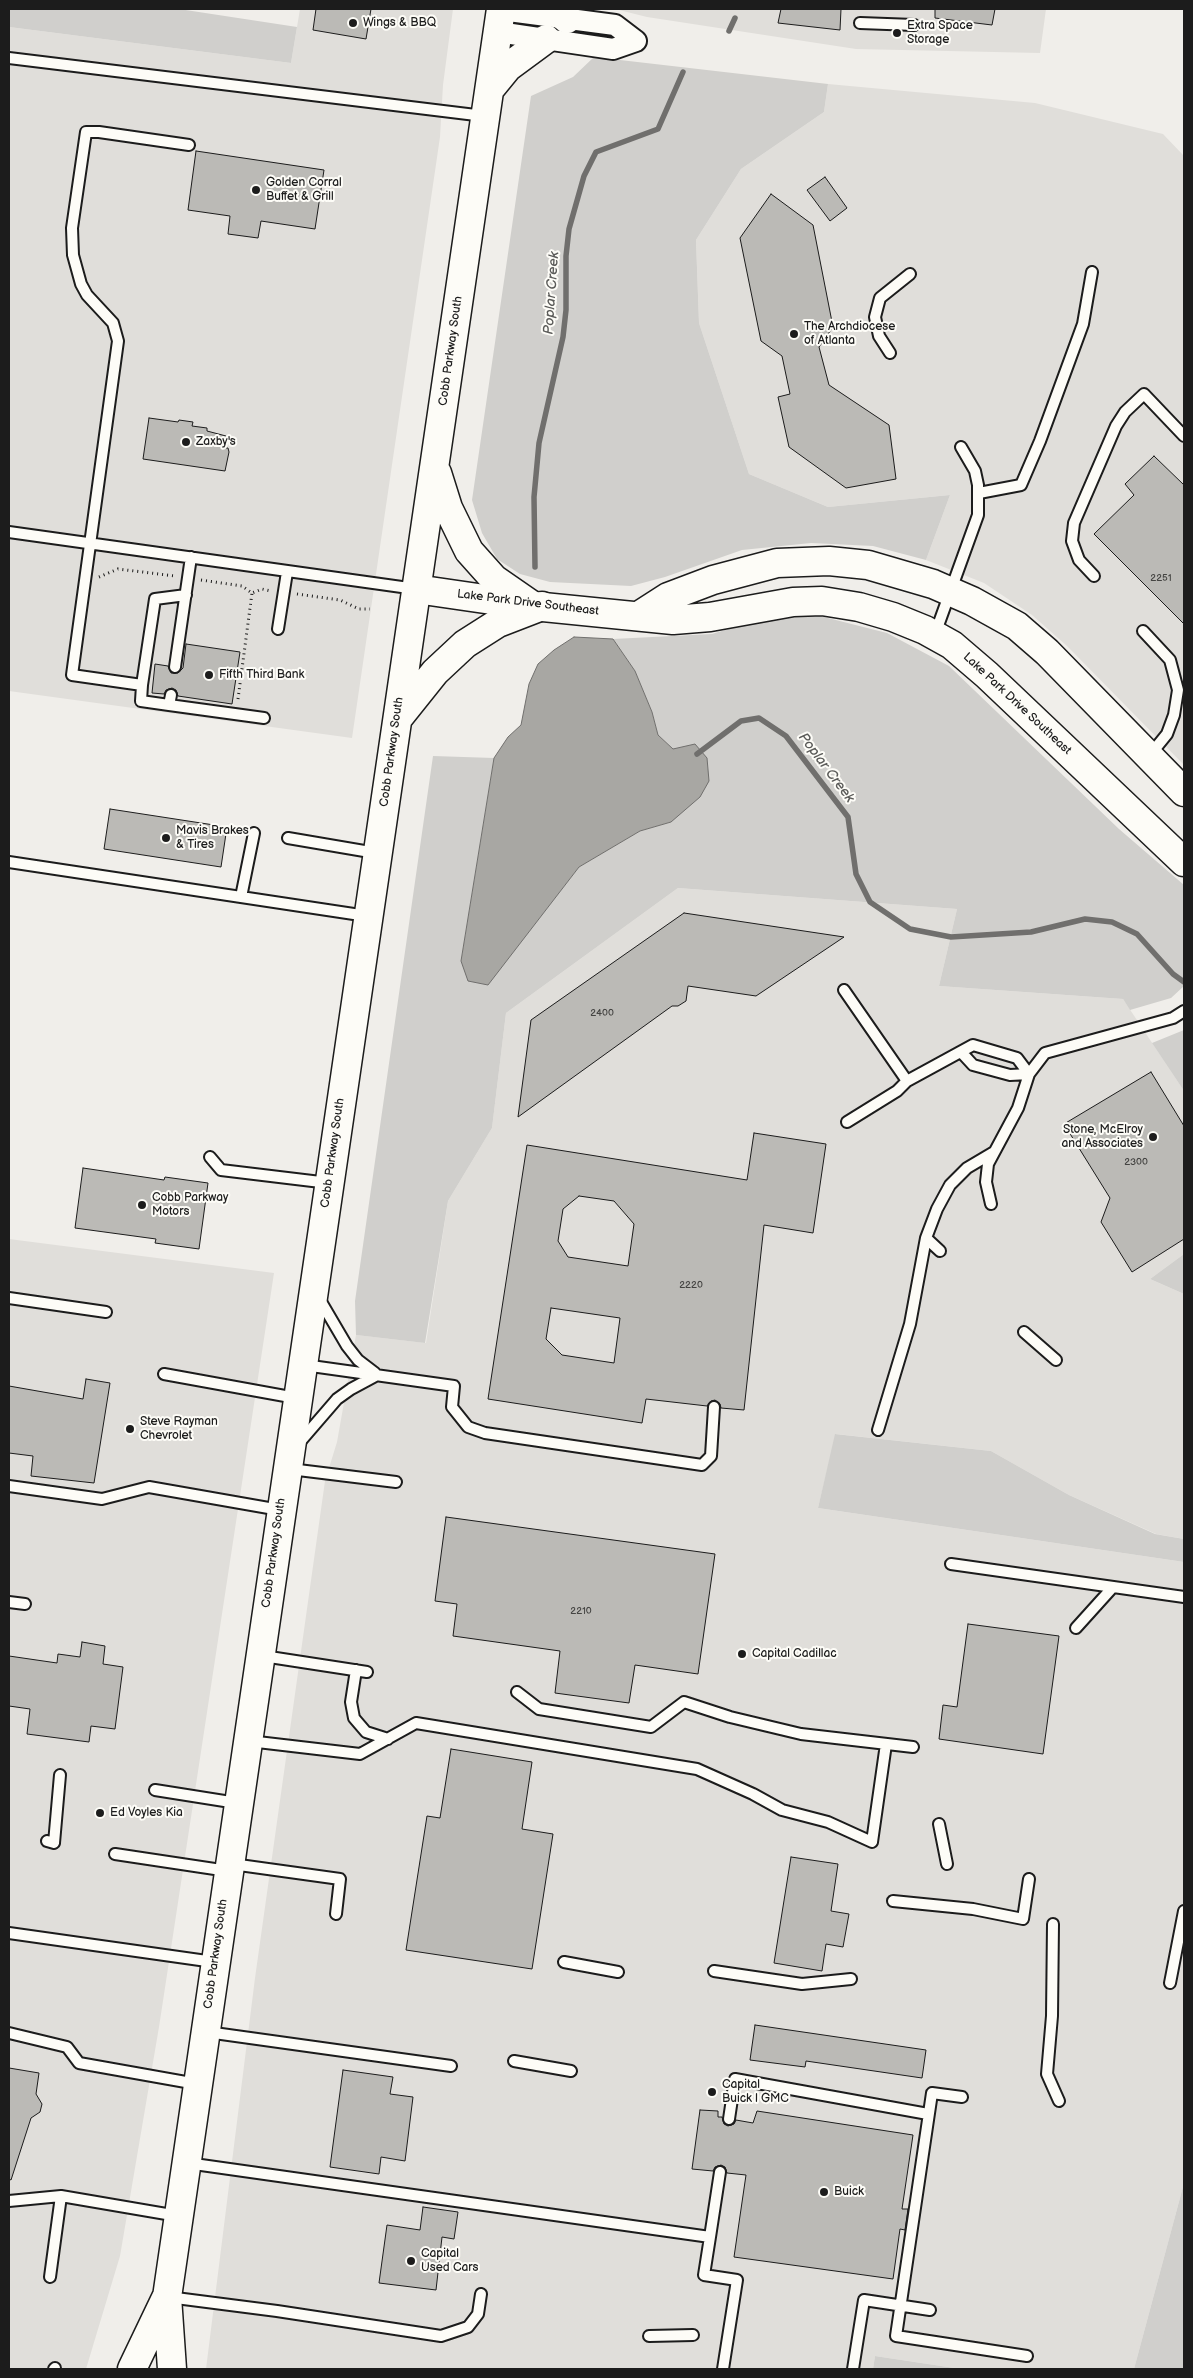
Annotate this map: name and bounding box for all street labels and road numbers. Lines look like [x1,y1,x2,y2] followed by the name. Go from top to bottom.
[436,295,466,407] street label: Cobb Parkway South
[456,587,600,619] street label: Lake Park Drive Southeast
[960,650,1074,758] street label: Lake Park Drive Southeast
[377,696,407,808] street label: Cobb Parkway South
[318,1097,348,1209] street label: Cobb Parkway South
[259,1497,289,1609] street label: Cobb Parkway South
[201,1898,231,2010] street label: Cobb Parkway South

